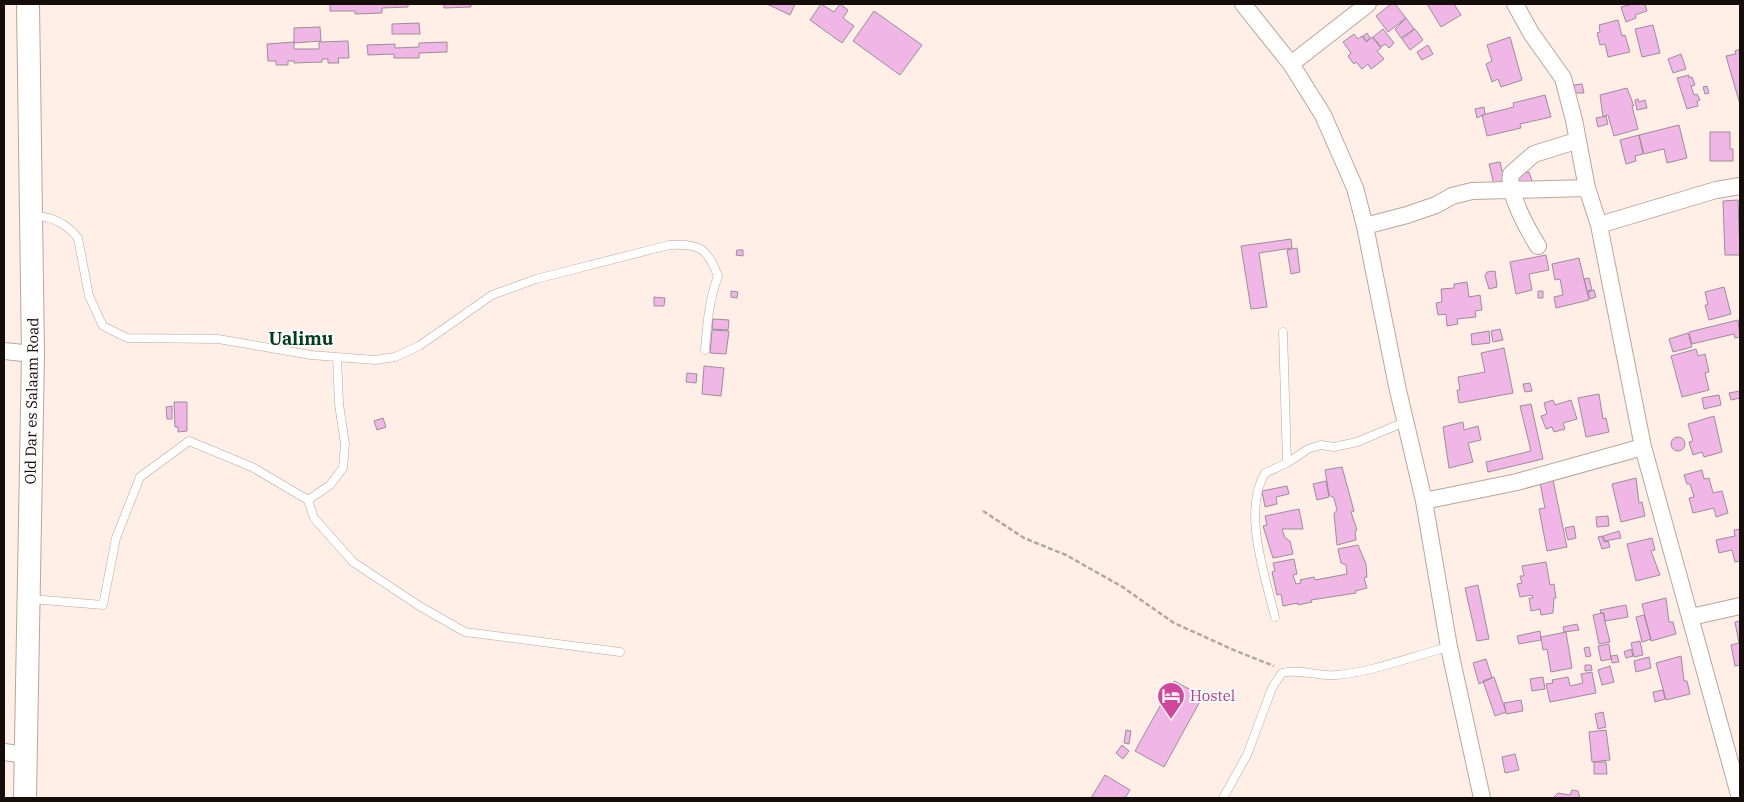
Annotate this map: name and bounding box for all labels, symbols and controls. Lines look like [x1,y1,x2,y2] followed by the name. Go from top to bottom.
[21,317,42,485] street label: Old Dar es Salaam Road
[269,327,334,350] district label: Ualimu
[1156,681,1186,720] hotel icon: Hostel
[1190,686,1235,705] place label: Hostel

